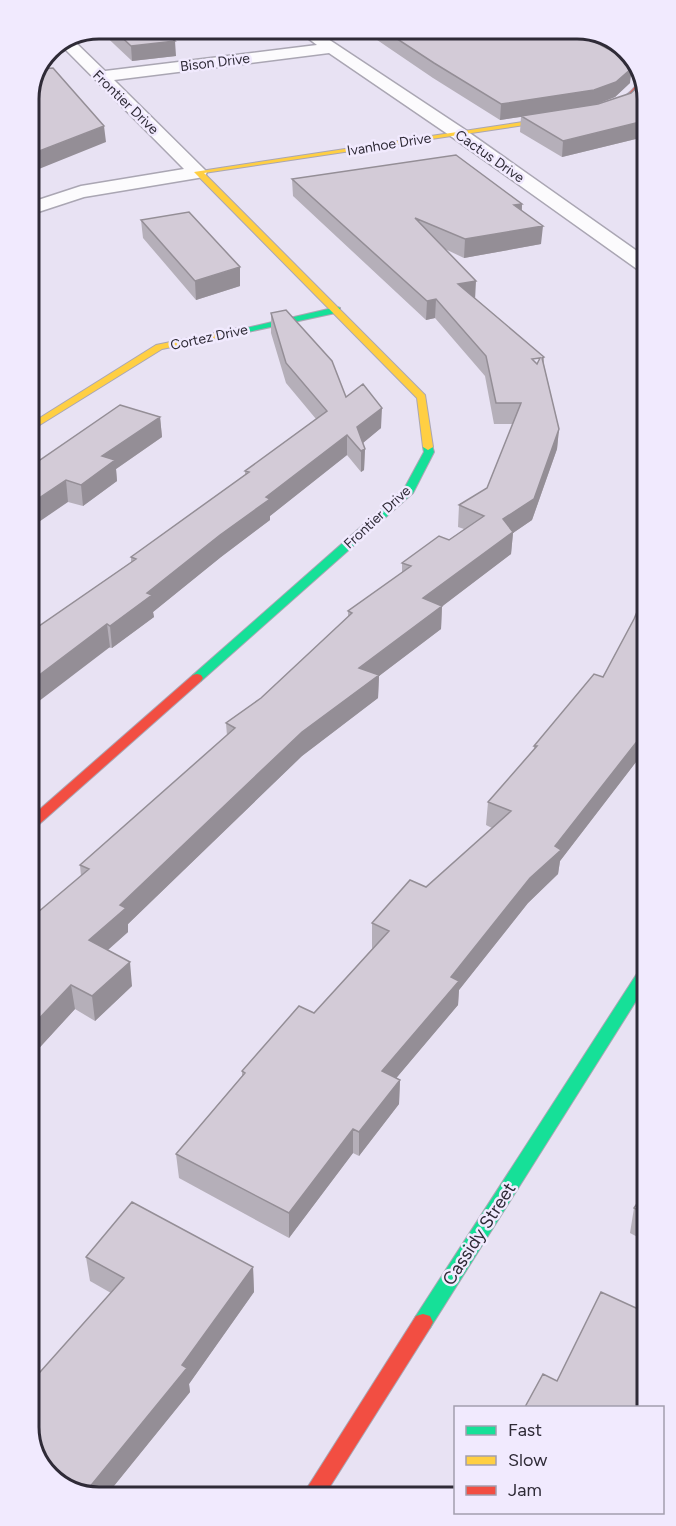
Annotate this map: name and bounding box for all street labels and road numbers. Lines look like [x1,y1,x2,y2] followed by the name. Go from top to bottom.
[179,50,251,75] street label: Bison Drive
[89,67,162,138] street label: Frontier Drive
[452,126,528,187] street label: Cactus Drive
[346,129,433,160] street label: Ivanhoe Drive
[169,321,250,354] street label: Cortez Drive
[341,482,414,553] street label: Frontier Drive
[438,1178,520,1289] street label: Cassidy Street

